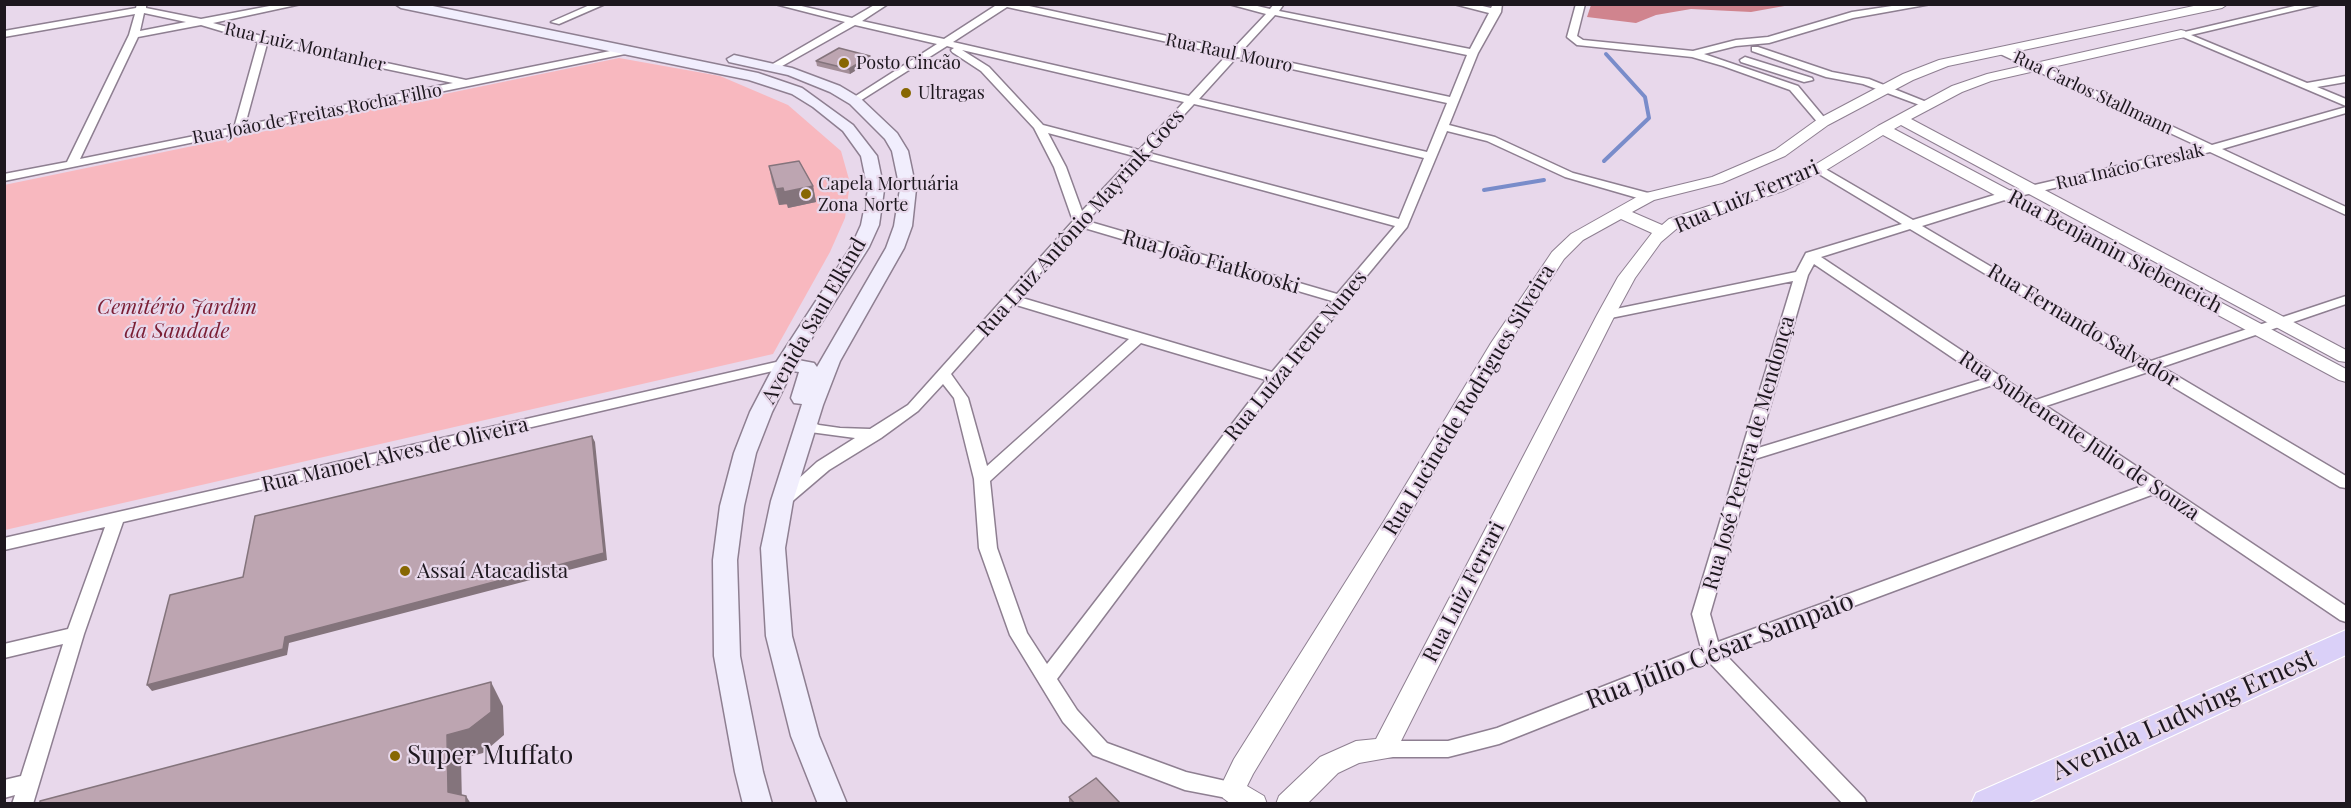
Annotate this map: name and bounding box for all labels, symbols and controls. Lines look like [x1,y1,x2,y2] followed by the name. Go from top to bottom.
[222,18,388,76] street label: Rua Luiz Montanher
[1163,29,1295,77] street label: Rua Raul Mouro
[2010,47,2176,139] street label: Rua Carlos Stallmann
[856,52,961,74] place label: Posto Cincão
[837,56,851,70] marker: Posto Cincão
[190,79,444,149] street label: Rua João de Freitas Rocha Filho
[918,82,985,104] place label: Ultragas
[899,86,913,100] marker: Ultragas
[972,104,1190,342] street label: Rua Luiz Antônio Mayrink Goes
[2054,139,2206,195] street label: Rua Inácio Greslak
[1671,155,1823,239] street label: Rua Luiz Ferrari
[818,173,959,216] place label: Capela Mortuária Zona Norte
[2004,185,2226,319] street label: Rua Benjamin Siebeneich
[799,187,813,201] marker: Capela Mortuária Zona Norte
[1119,225,1303,299] street label: Rua João Fiatkooski
[756,234,872,408] street label: Avenida Saul Elkind
[1983,259,2183,393] street label: Rua Fernando Salvador
[1378,260,1560,540] street label: Rua Lucineide Rodrigues Silveira
[1219,266,1373,446] street label: Rua Luíza Irene Nunes
[97,294,257,344] park label: Cemitério Jardim da Saudade
[1698,313,1800,593] street label: Rua José Pereira de Mendonça
[1954,346,2204,526] street label: Rua Subtenente Julio de Souza
[259,412,531,498] street label: Rua Manoel Alves de Oliveira
[1418,518,1510,666] street label: Rua Luiz Ferrari
[417,558,568,584] place label: Assaí Atacadista
[398,564,412,578] marker: Assaí Atacadista
[1582,586,1858,716] street label: Rua Júlio César Sampaio
[2047,643,2321,787] street label: Avenida Ludwing Ernest
[407,740,573,772] place label: Super Muffato
[388,749,402,763] marker: Super Muffato

